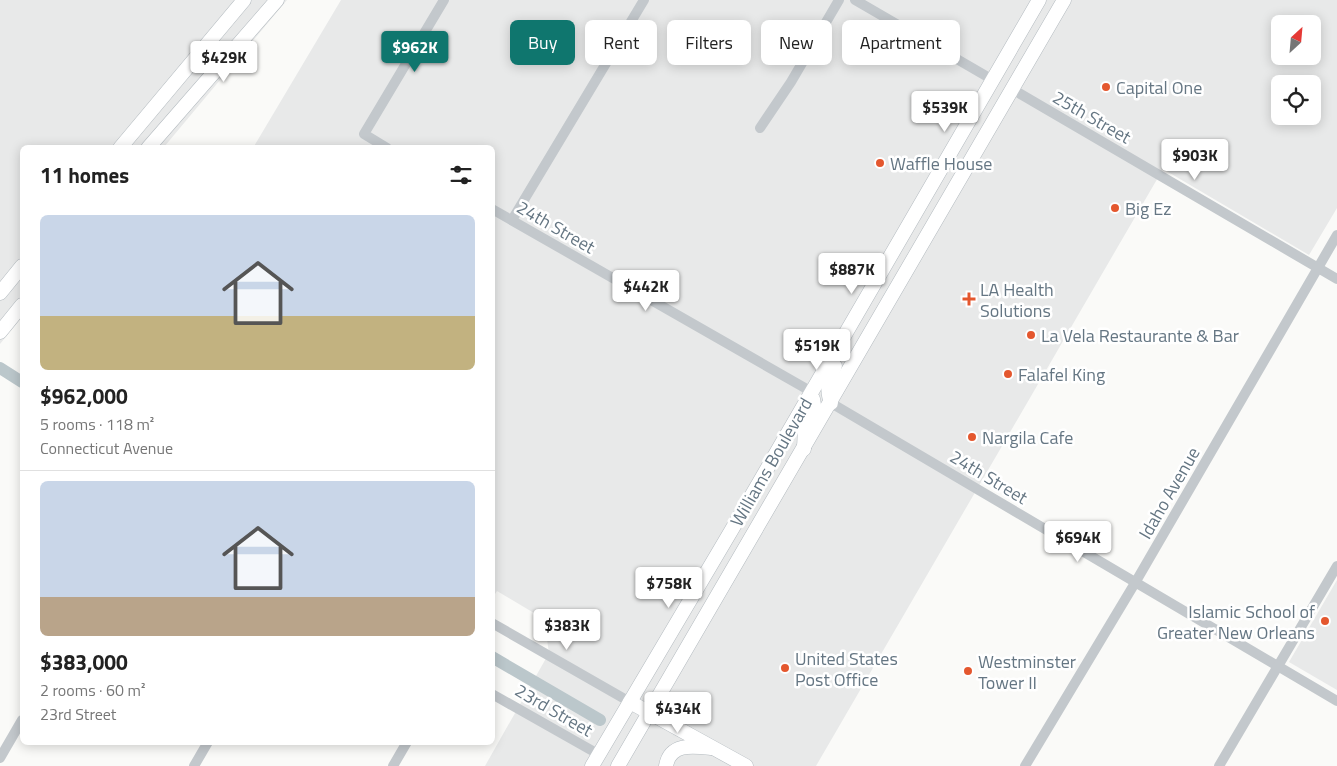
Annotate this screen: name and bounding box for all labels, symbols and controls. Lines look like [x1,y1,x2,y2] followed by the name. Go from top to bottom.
[1271,15,1321,65] north arrow
[1271,15,1321,125] map controls
[510,20,575,65] chip: Buy
[585,20,657,65] chip: Rent
[667,20,751,65] chip: Filters
[761,20,832,65] chip: New
[842,20,960,65] chip: Apartment
[380,30,450,73] pin: $962K
[392,35,438,59] text: $962K
[189,41,259,83] pin: $429K
[201,45,247,69] text: $429K
[1116,74,1202,101] place label: Capital One
[1271,75,1321,125] button: locate
[1100,81,1112,93] marker: Capital One
[1048,84,1137,151] street label: 25th Street
[910,90,980,133] pin: $539K
[922,95,968,119] text: $539K
[1160,138,1230,181] pin: $903K
[1172,143,1218,167] text: $903K
[890,150,992,177] place label: Waffle House
[874,157,886,169] marker: Waffle House
[40,159,129,191] text: 11 homes
[447,161,475,189] icon: filters
[512,194,601,261] street label: 24th Street
[1125,195,1171,222] place label: Big Ez
[1109,202,1121,214] marker: Big Ez
[213,248,303,338] icon: home
[817,252,887,295] pin: $887K
[829,257,875,281] text: $887K
[611,270,681,312] pin: $442K
[623,274,669,298] text: $442K
[980,276,1054,324] place label: LA Health Solutions
[962,292,976,306] marker: LA Health Solutions
[1041,322,1239,349] place label: La Vela Restaurante & Bar
[782,328,852,371] pin: $519K
[1025,329,1037,341] marker: La Vela Restaurante & Bar
[794,333,840,357] text: $519K
[1018,361,1105,388] place label: Falafel King
[1002,368,1014,380] marker: Falafel King
[40,380,128,412] text: $962,000
[723,393,819,531] street label: Williams Boulevard
[40,412,154,436] text: 5 rooms · 118 m²
[982,424,1073,451] place label: Nargila Cafe
[966,431,978,443] marker: Nargila Cafe
[40,436,173,460] text: Connecticut Avenue
[1132,442,1206,544] street label: Idaho Avenue
[945,443,1034,511] street label: 24th Street
[213,513,303,603] icon: home
[1043,520,1113,563] pin: $694K
[1055,525,1101,549] text: $694K
[634,566,704,609] pin: $758K
[646,571,692,595] text: $758K
[1157,598,1315,646] place label: Islamic School of Greater New Orleans
[532,608,602,651] pin: $383K
[544,613,590,637] text: $383K
[1319,615,1331,627] marker: Islamic School of Greater New Orleans
[795,645,898,693] place label: United States Post Office
[40,646,128,678] text: $383,000
[978,648,1076,696] place label: Westminster Tower II
[779,662,791,674] marker: United States Post Office
[962,665,974,677] marker: Westminster Tower II
[510,677,599,744] street label: 23rd Street
[40,678,145,702] text: 2 rooms · 60 m²
[643,692,713,734] pin: $434K
[655,696,701,720] text: $434K
[40,702,116,726] text: 23rd Street

